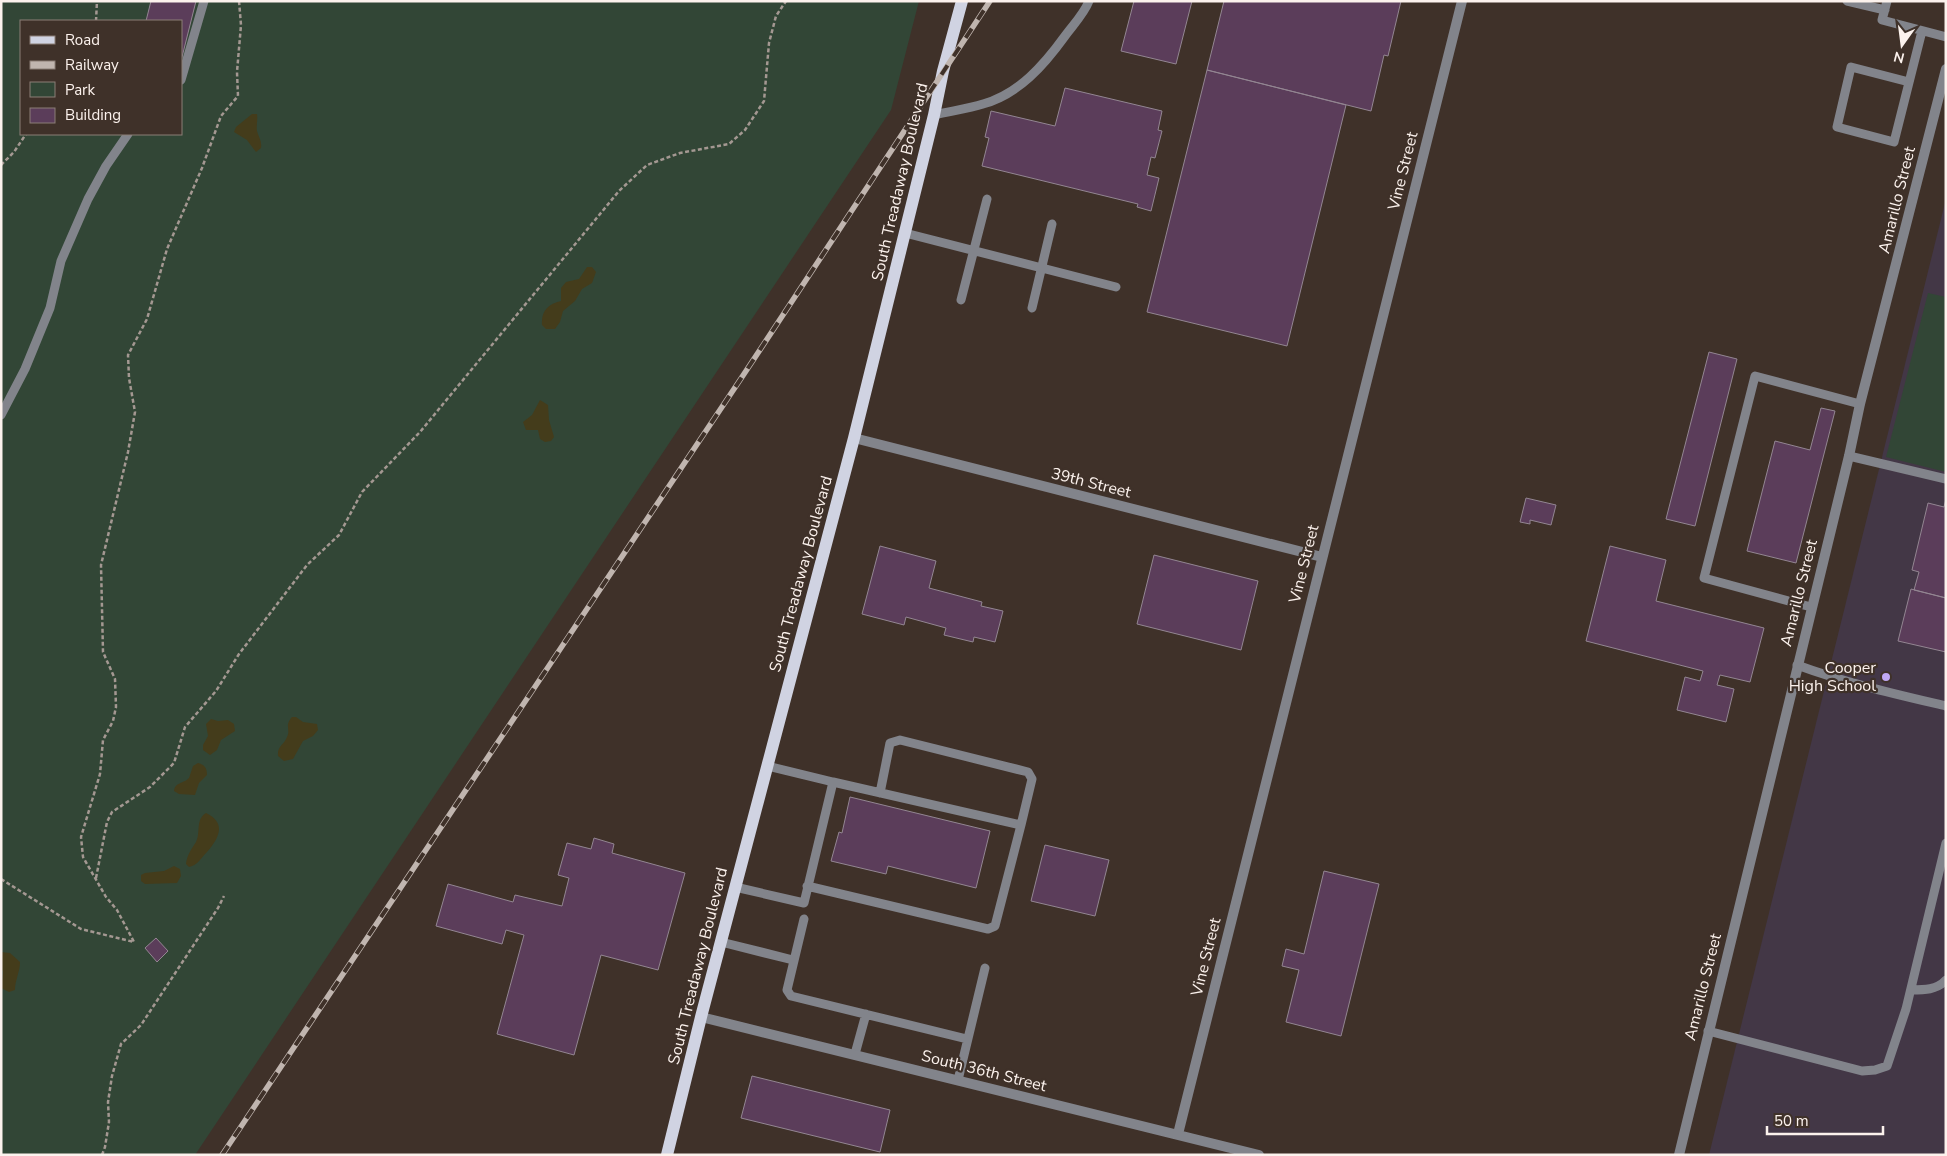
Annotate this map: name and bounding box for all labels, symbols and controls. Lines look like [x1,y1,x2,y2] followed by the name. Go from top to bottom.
[20,20,182,135] legend
[1877,20,1927,70] north arrow
[65,30,100,50] text: Road
[1892,47,1906,68] text: N
[65,55,119,75] text: Railway
[65,80,95,100] text: Park
[866,81,934,283] street label: South Treadaway Boulevard
[65,105,121,125] text: Building
[1382,129,1423,213] street label: Vine Street
[1873,144,1921,256] street label: Amarillo Street
[1049,462,1134,504] street label: 39th Street
[764,473,838,675] street label: South Treadaway Boulevard
[1283,522,1324,606] street label: Vine Street
[1775,537,1823,649] street label: Amarillo Street
[1789,657,1876,697] place label: Cooper High School
[1880,671,1892,683] marker: Cooper High School
[663,865,733,1067] street label: South Treadaway Boulevard
[1185,915,1226,999] street label: Vine Street
[1679,931,1727,1043] street label: Amarillo Street
[919,1045,1049,1097] street label: South 36th Street
[1767,1104,1883,1136] scale bar
[1774,1111,1809,1131] text: 50 m

